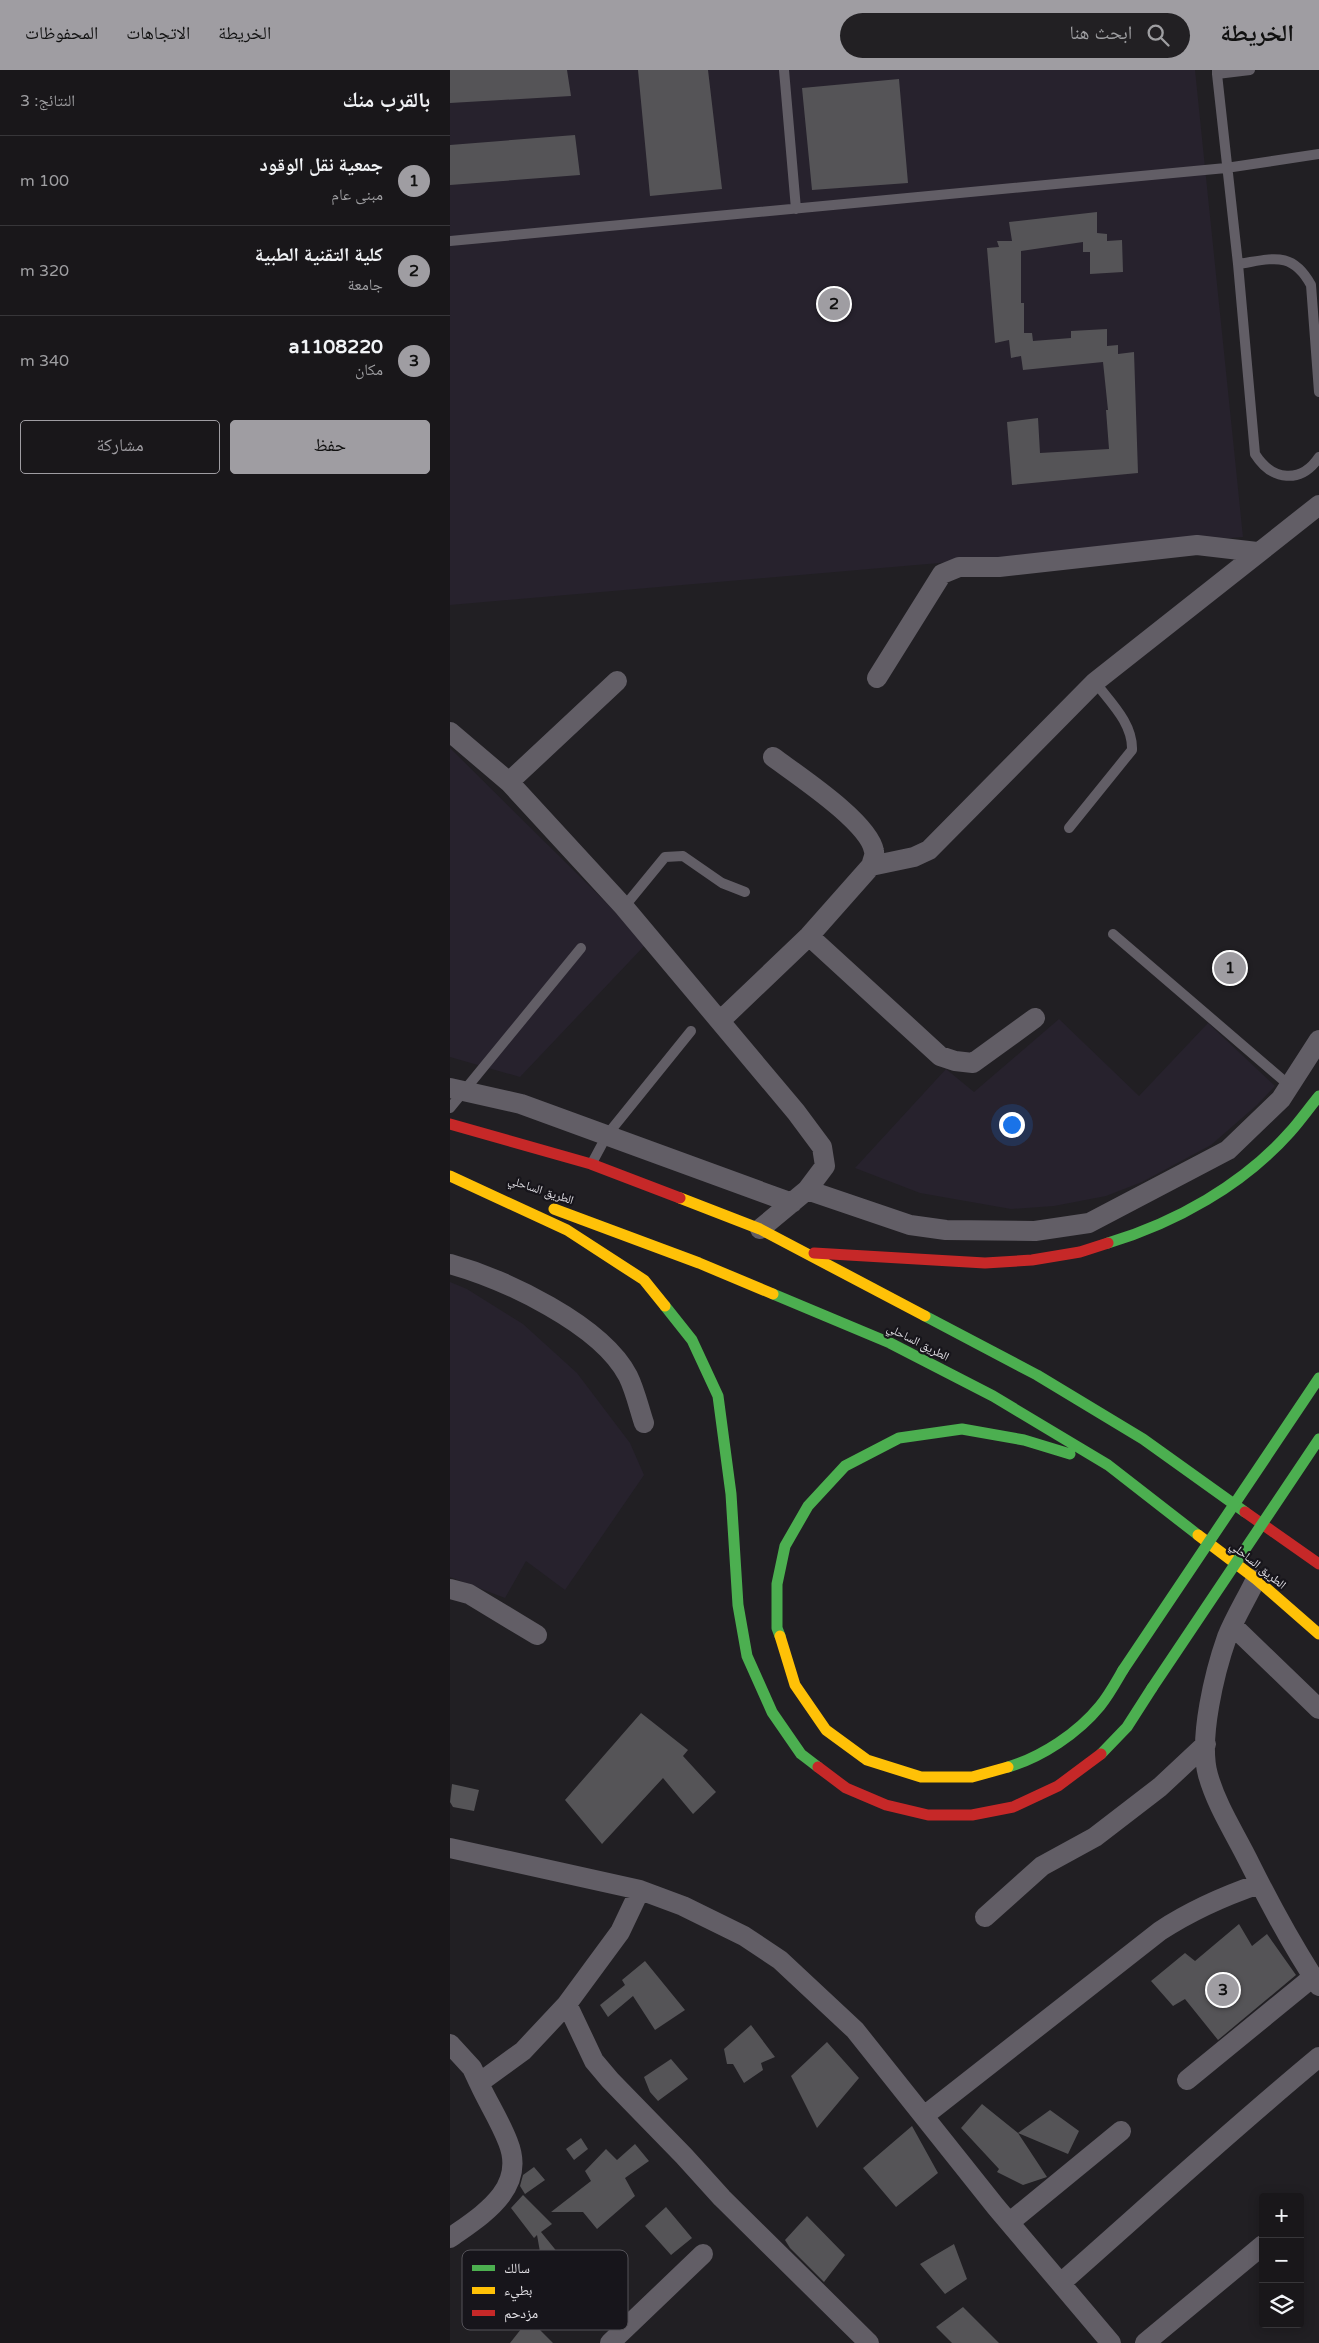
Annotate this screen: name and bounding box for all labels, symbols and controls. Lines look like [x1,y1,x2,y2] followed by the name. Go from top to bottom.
[840,13,1190,58] search box
[1220,19,1294,48] text: الخريطة
[1144,21,1172,49] icon: search
[25,22,98,44] text: المحفوظات
[126,22,190,44] text: الاتجاهات
[218,22,271,44] text: الخريطة
[1069,22,1132,44] text: ابحث هنا
[343,88,430,113] text: بالقرب منك
[20,91,75,111] text: النتائج: 3
[260,154,383,176] text: جمعية نقل الوقود
[20,171,69,191] text: 100 m
[409,171,419,191] text: 1
[331,185,383,205] text: مبنى عام
[255,244,383,266] text: كلية التقنية الطبية
[20,261,69,281] text: 320 m
[409,261,419,281] text: 2
[348,275,383,295] text: جامعة
[818,285,850,323] pin: 2
[289,336,383,358] text: a1108220
[20,351,69,371] text: 340 m
[409,351,419,371] text: 3
[355,360,383,380] text: مكان
[20,420,220,474] button: مشاركة
[230,420,430,474] button: حفظ
[1214,949,1246,987] pin: 1
[999,1112,1025,1138] your location
[506,1173,576,1210] street label: الطريق الساحلي
[883,1320,952,1366] street label: الطريق الساحلي
[1225,1538,1289,1594] street label: الطريق الساحلي
[1207,1971,1239,2009] pin: 3
[1259,2193,1304,2328] map controls
[1259,2193,1304,2238] button: +
[1259,2238,1304,2283] button: −
[462,2250,628,2330] legend
[504,2260,530,2277] text: سالك
[504,2282,533,2302] text: بطيء
[1259,2283,1304,2328] button: layers
[504,2305,538,2323] text: مزدحم

